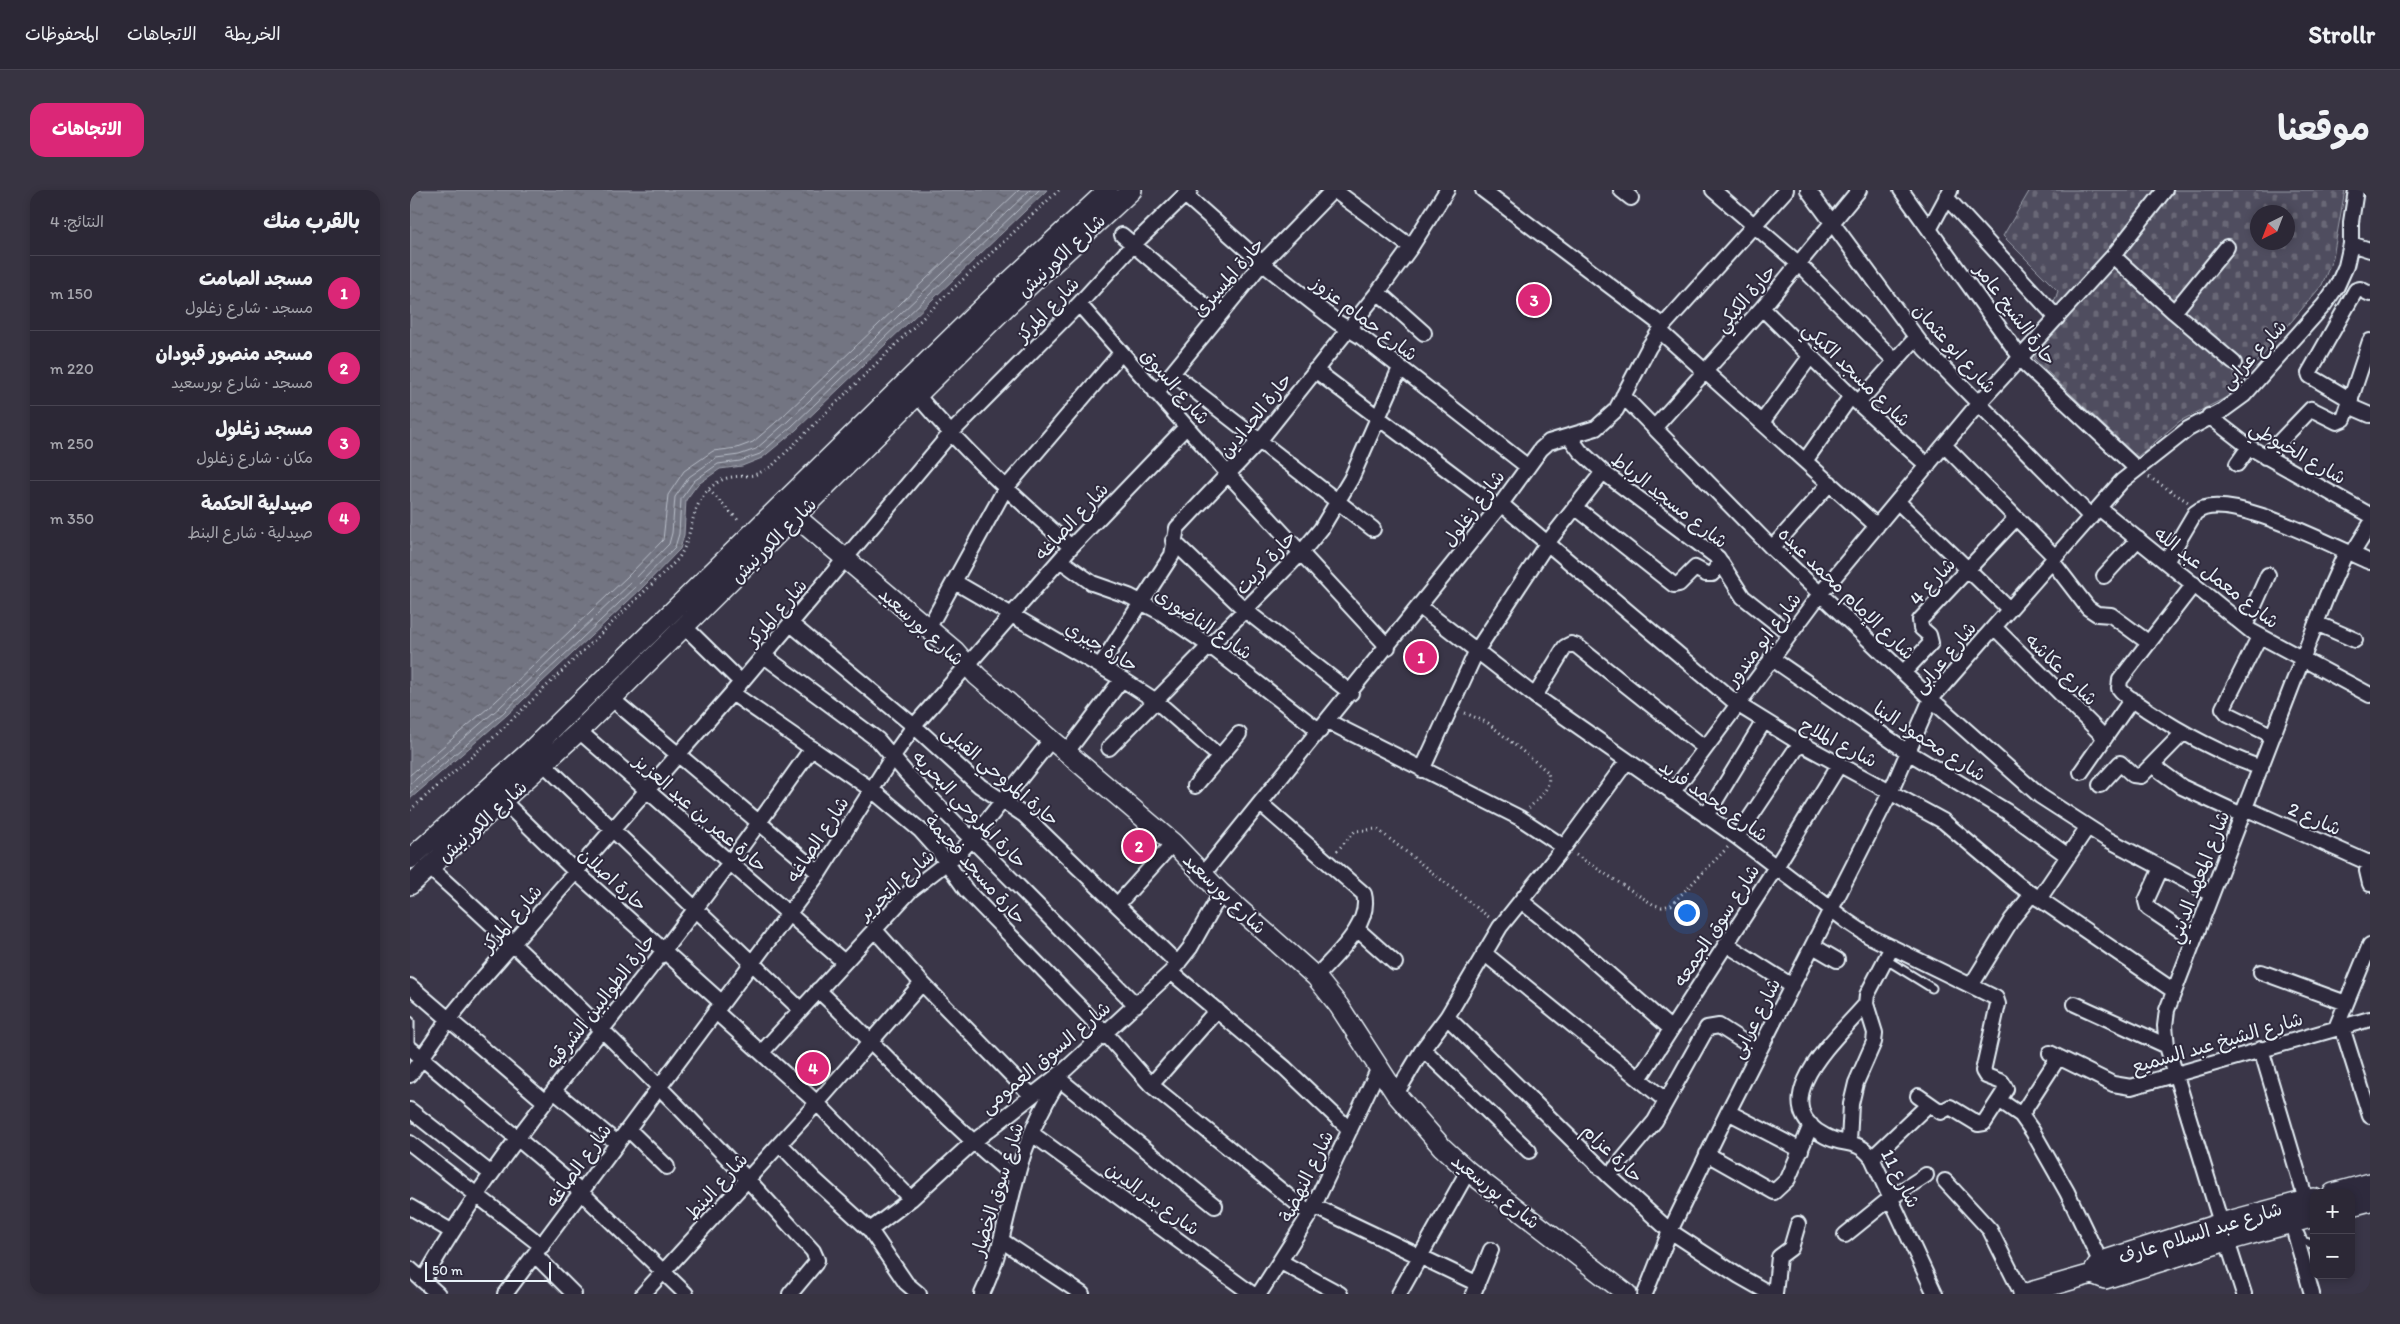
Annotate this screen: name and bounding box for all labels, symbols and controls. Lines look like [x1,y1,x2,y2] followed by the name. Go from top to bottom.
[2309,20,2375,49] text: Strollr
[25,23,99,45] text: المحفوظات
[127,23,197,45] text: الاتجاهات
[225,23,281,45] text: الخريطة
[30,103,144,157] button: الاتجاهات
[2277,107,2370,149] text: موقعنا
[2250,205,2295,250] north arrow
[263,208,360,233] text: بالقرب منك
[1012,209,1112,303] street label: شارع الكورنيش
[50,212,104,231] text: النتائج: 4
[1188,233,1269,322] street label: حارة المسيرى
[1968,257,2062,371] street label: حارة الشيخ عامر
[1710,260,1785,340] street label: حارة الكيكي
[199,267,313,290] text: مسجد الصامت
[1304,270,1422,368] street label: شارع حمام عزوز
[1009,272,1086,350] street label: شارع المركز
[1518,281,1550,319] pin: 3
[50,284,93,303] text: 150 m
[340,284,348,303] text: 1
[185,298,313,317] text: مسجد · شارع زغلول
[1907,298,2001,400] street label: شارع ابو عثمان
[2215,315,2293,395] street label: شارع عرابى
[1794,317,1915,435] street label: شارع مسجد الكيكي
[156,342,313,365] text: مسجد منصور قبودان
[1135,343,1215,431] street label: شارع السوق
[50,359,94,378] text: 220 m
[340,359,348,378] text: 2
[1214,368,1297,463] street label: حارة الحدادين
[171,373,313,392] text: مسجد · شارع بورسعيد
[2243,416,2350,494] street label: شارع الخيوطي
[215,417,313,440] text: مسجد زغلول
[50,434,94,453] text: 250 m
[340,434,348,453] text: 3
[196,448,313,467] text: مكان · شارع زغلول
[1606,448,1733,555] street label: شارع مسجد الرباط
[1437,465,1511,552] street label: شارع زغلول
[1030,478,1115,566] street label: شارع الصاغه
[201,492,313,515] text: صيدلية الحكمة
[726,493,823,590] street label: شارع الكورنيش
[50,509,94,528] text: 350 m
[339,509,349,528] text: 4
[2148,521,2284,635] street label: شارع معمل عبد الله
[1771,522,1920,667] street label: شارع الإمام محمد عبده
[188,523,313,542] text: صيدلية · شارع البنط
[1230,526,1301,599] street label: حارة كريت
[1905,553,1962,611] street label: شارع 4
[740,574,813,654] street label: شارع المركز
[873,582,969,672] street label: شارع بورسعيد
[1150,582,1257,666] street label: شارع الناضورى
[1720,588,1808,693] street label: شارع ابو مندور
[1060,616,1142,680] street label: حارة جبري
[1908,617,1983,699] street label: شارع عرابى
[2019,629,2102,712] street label: شارع عكاشه
[1405,638,1437,676] pin: 1
[1868,697,1990,788] street label: شارع محمود البنا
[1795,713,1881,774] street label: شارع الملاح
[934,720,1064,835] street label: حارة المروحي القبلى
[904,746,1032,876] street label: حارة المروحي البحريه
[628,748,772,877] street label: حارة عمر بن عبد العزيز
[1654,754,1773,848] street label: شارع محمد فريد
[433,775,533,869] street label: شارع الكورنيش
[781,792,855,888] street label: شارع الصاغه
[2284,797,2345,842] street label: شارع 2
[2163,808,2239,949] street label: شارع المعهد الديني
[920,809,1031,929] street label: حارة مسجد فحيمة
[1123,827,1155,865] pin: 2
[574,843,652,916] street label: حارة اصلان
[852,844,941,927] street label: شارع التحرير
[1177,848,1271,940] street label: شارع بورسعيد
[1668,860,1766,992] street label: شارع سوق الجمعه
[475,880,548,960] street label: شارع المركز
[1674,900,1700,926] your location
[540,929,660,1074] street label: حارة الطوالبين الشرقيه
[1725,974,1787,1063] street label: شارع عرابى
[975,996,1117,1120] street label: شارع السوق العمومى
[2129,1007,2306,1080] street label: شارع الشيخ عبد السميع
[797,1049,829,1087] pin: 4
[540,1119,618,1213] street label: شارع الصاغه
[1575,1119,1648,1190] street label: حارة عزام
[966,1120,1031,1261] street label: شارع سوق الخضار
[1274,1127,1340,1227] street label: شارع النهضة
[1874,1145,1925,1212] street label: شارع 11
[680,1148,754,1226] street label: شارع البنط
[1446,1149,1544,1235] street label: شارع بورسعيد
[1100,1157,1204,1242] street label: شارع بدر الدين
[2310,1189,2355,1279] map controls
[2310,1189,2355,1234] button: +
[2115,1197,2286,1271] street label: شارع عبد السلام عارف
[2310,1234,2355,1279] button: −
[425,1259,551,1282] scale bar
[432,1262,463,1279] text: 50 m

